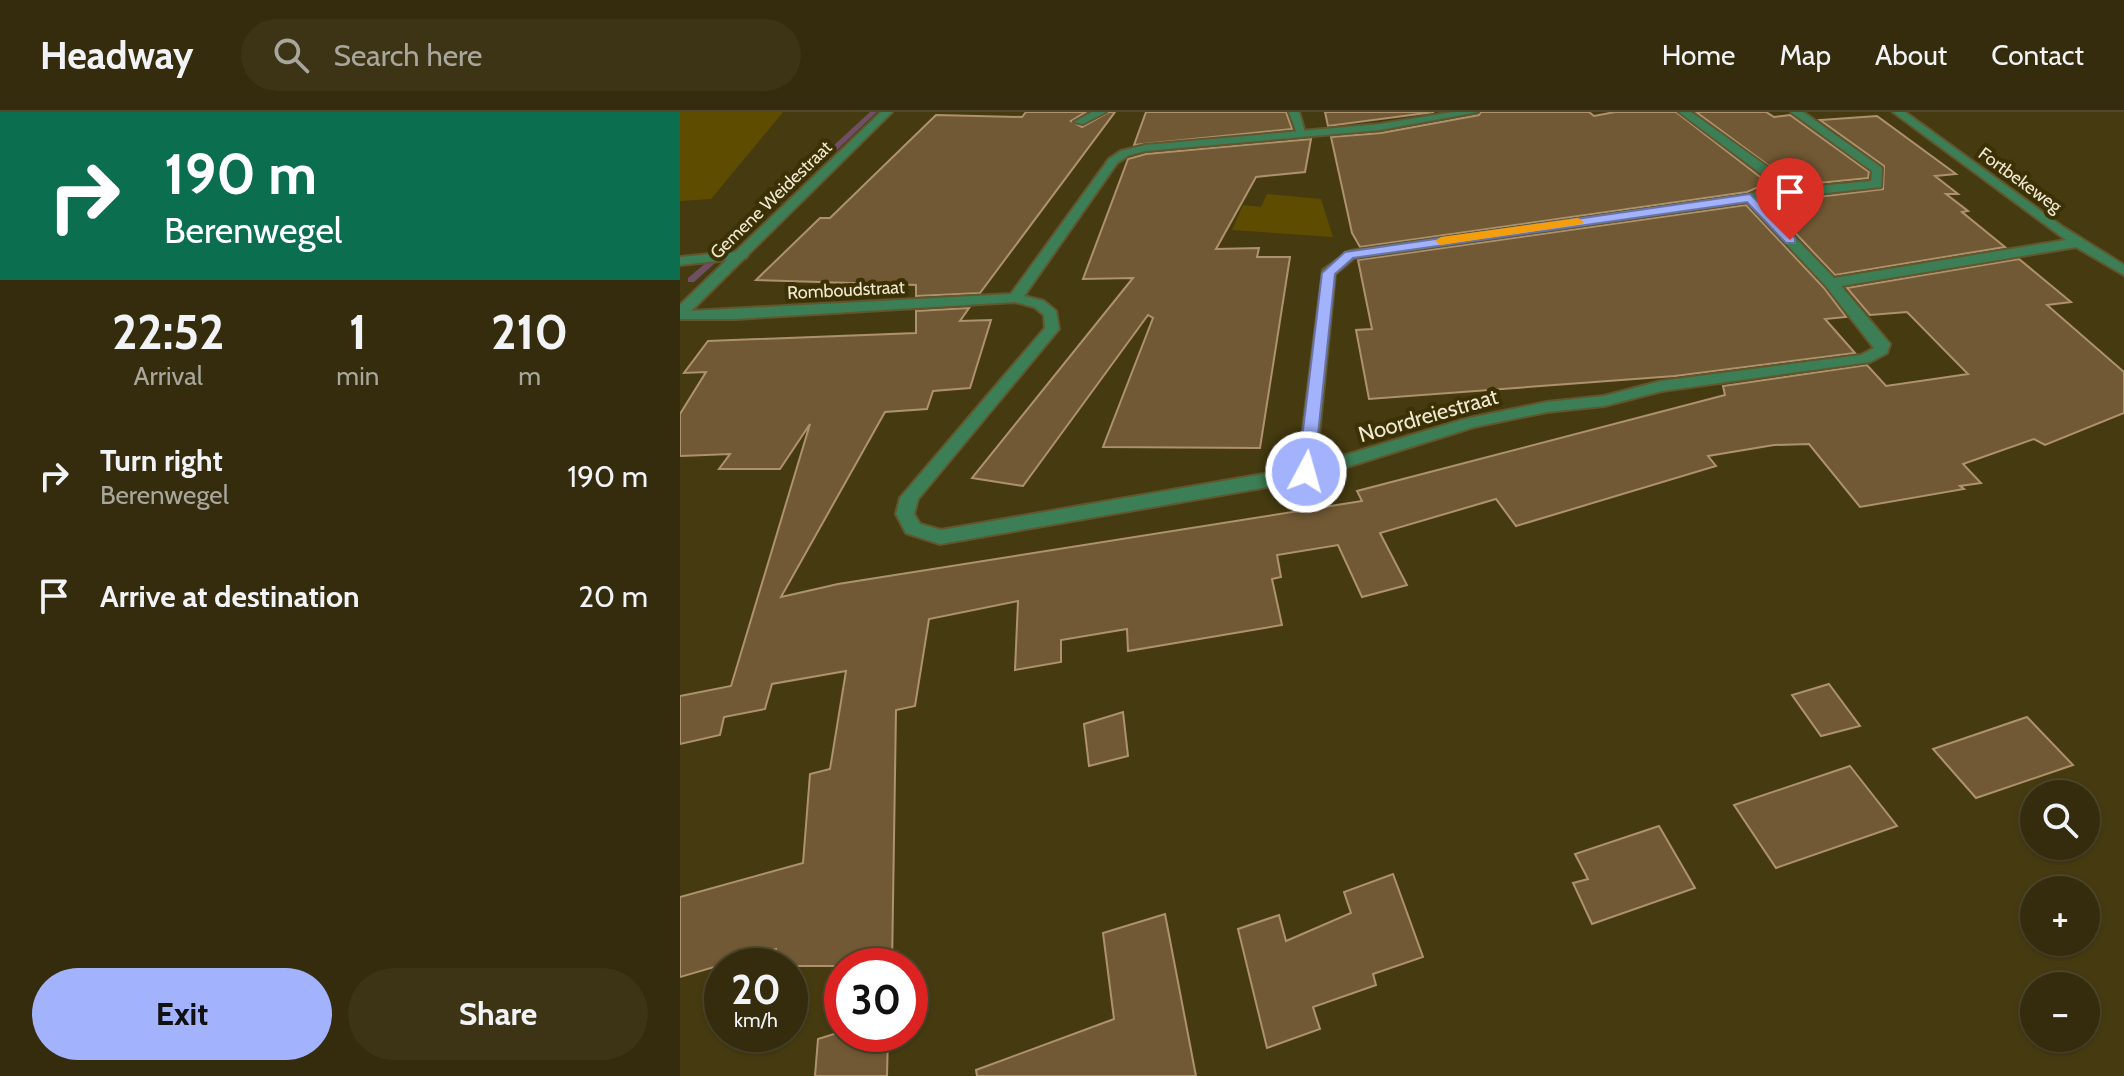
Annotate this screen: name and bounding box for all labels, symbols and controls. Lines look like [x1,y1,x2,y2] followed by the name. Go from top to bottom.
[241,19,801,91] search box
[40,32,193,79] text: Headway
[269,33,313,77] icon: search
[333,37,482,74] text: Search here
[1662,38,1735,72] text: Home
[1779,38,1831,72] text: Map
[1875,38,1947,72] text: About
[1991,38,2084,72] text: Contact
[706,136,836,264] street label: Gemene Weidestraat
[164,140,317,208] text: 190 m
[1974,142,2067,218] street label: Fortbekeweg
[32,144,136,248] icon: right
[1756,158,1824,240] pin
[1768,170,1812,214] icon: arrive
[164,208,342,252] text: Berenwegel
[787,276,905,304] street label: Romboudstraat
[112,303,224,361] text: 22:52
[349,303,367,361] text: 1
[491,303,568,361] text: 210
[134,360,203,392] text: Arrival
[336,360,379,392] text: min
[518,360,541,392] text: m
[1355,383,1502,448] street label: Noordreiestraat
[1264,430,1348,514] position arrow
[100,442,223,479] text: Turn right
[32,454,76,498] icon: right
[567,458,648,495] text: 190 m
[100,479,229,511] text: Berenwegel
[32,574,76,618] icon: arrive
[100,578,360,615] text: Arrive at destination
[578,578,648,615] text: 20 m
[2020,780,2100,1052] map controls
[2020,780,2100,860] button: search
[2020,876,2100,956] button: +
[824,948,928,1052] speed limit sign: 30
[731,965,781,1014] text: 20
[32,968,332,1060] button: Exit
[348,968,648,1060] button: Share
[2020,972,2100,1052] button: −
[734,1008,778,1032] text: km/h

